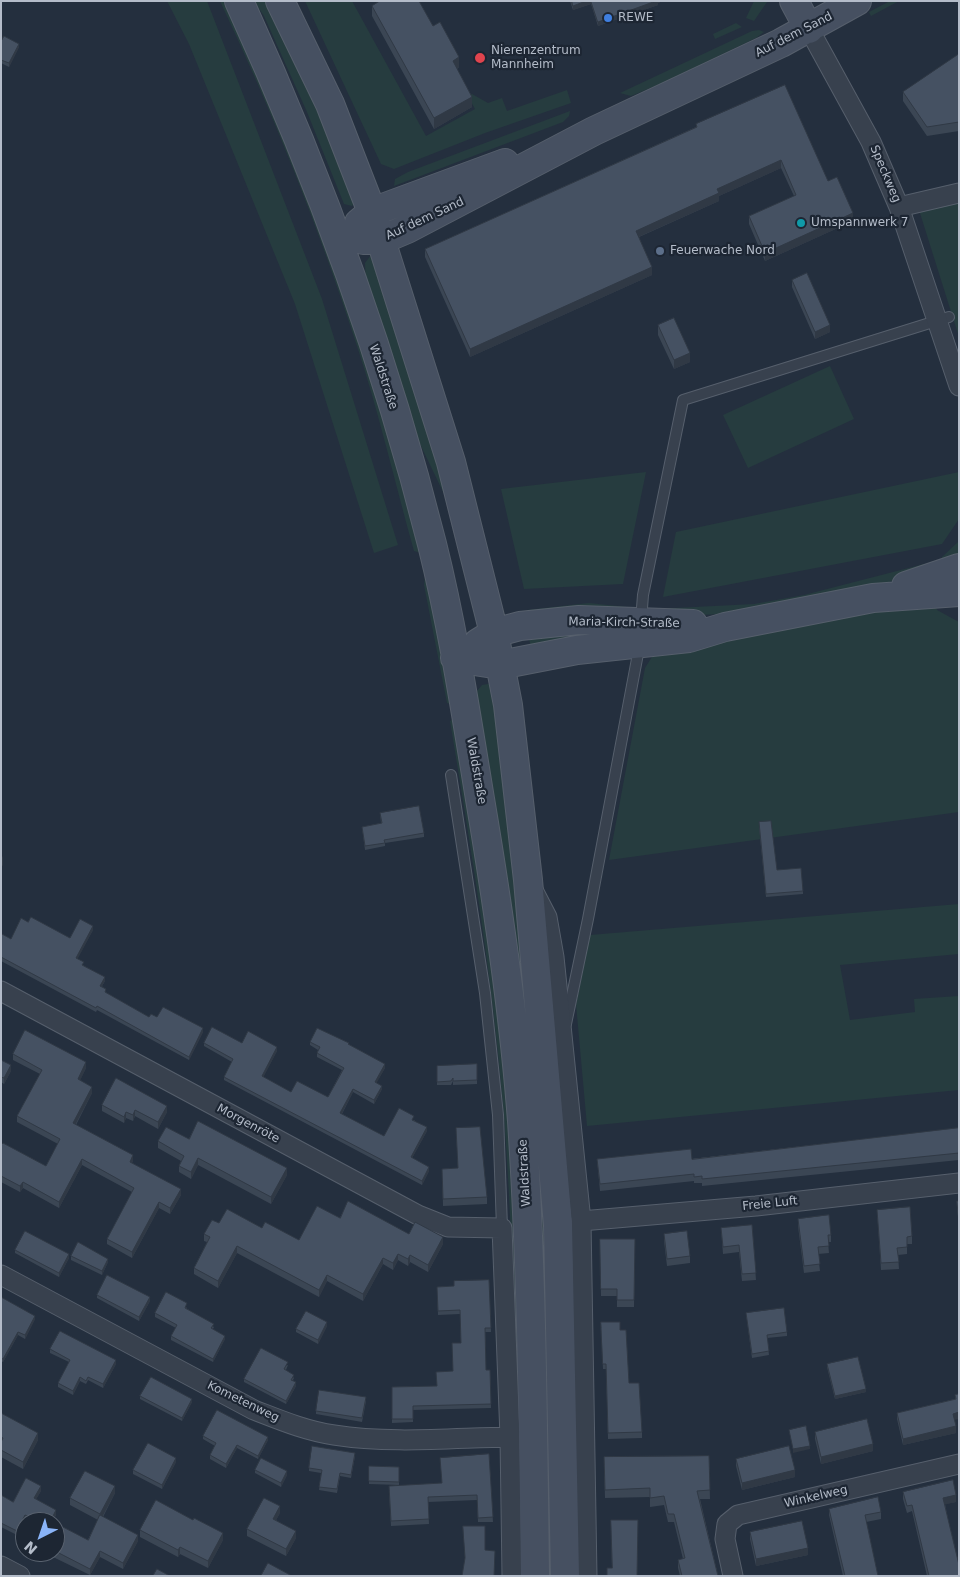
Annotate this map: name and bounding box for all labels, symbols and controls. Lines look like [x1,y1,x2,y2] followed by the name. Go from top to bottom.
[753,9,835,61] street label: Auf dem Sand
[618,11,653,25] place label: REWE
[602,12,614,24] marker: REWE
[491,44,581,72] place label: Nierenzentrum Mannheim
[473,51,487,65] marker: Nierenzentrum Mannheim
[866,143,904,205] street label: Speckweg
[384,195,466,243] street label: Auf dem Sand
[811,216,908,230] place label: Umspannwerk 7
[795,217,807,229] marker: Umspannwerk 7
[670,244,775,258] place label: Feuerwache Nord
[654,245,666,257] marker: Feuerwache Nord
[366,343,400,411] street label: Waldstraße
[568,615,680,631] street label: Maria-Kirch-Straße
[463,736,489,806] street label: Waldstraße
[214,1101,282,1147] street label: Morgenröte
[516,1139,534,1207] street label: Waldstraße
[742,1194,798,1214] street label: Freie Luft
[205,1378,281,1426] street label: Kometenweg
[783,1483,849,1511] street label: Winkelweg
[15,1512,65,1562] north arrow
[21,1538,40,1557] text: N

